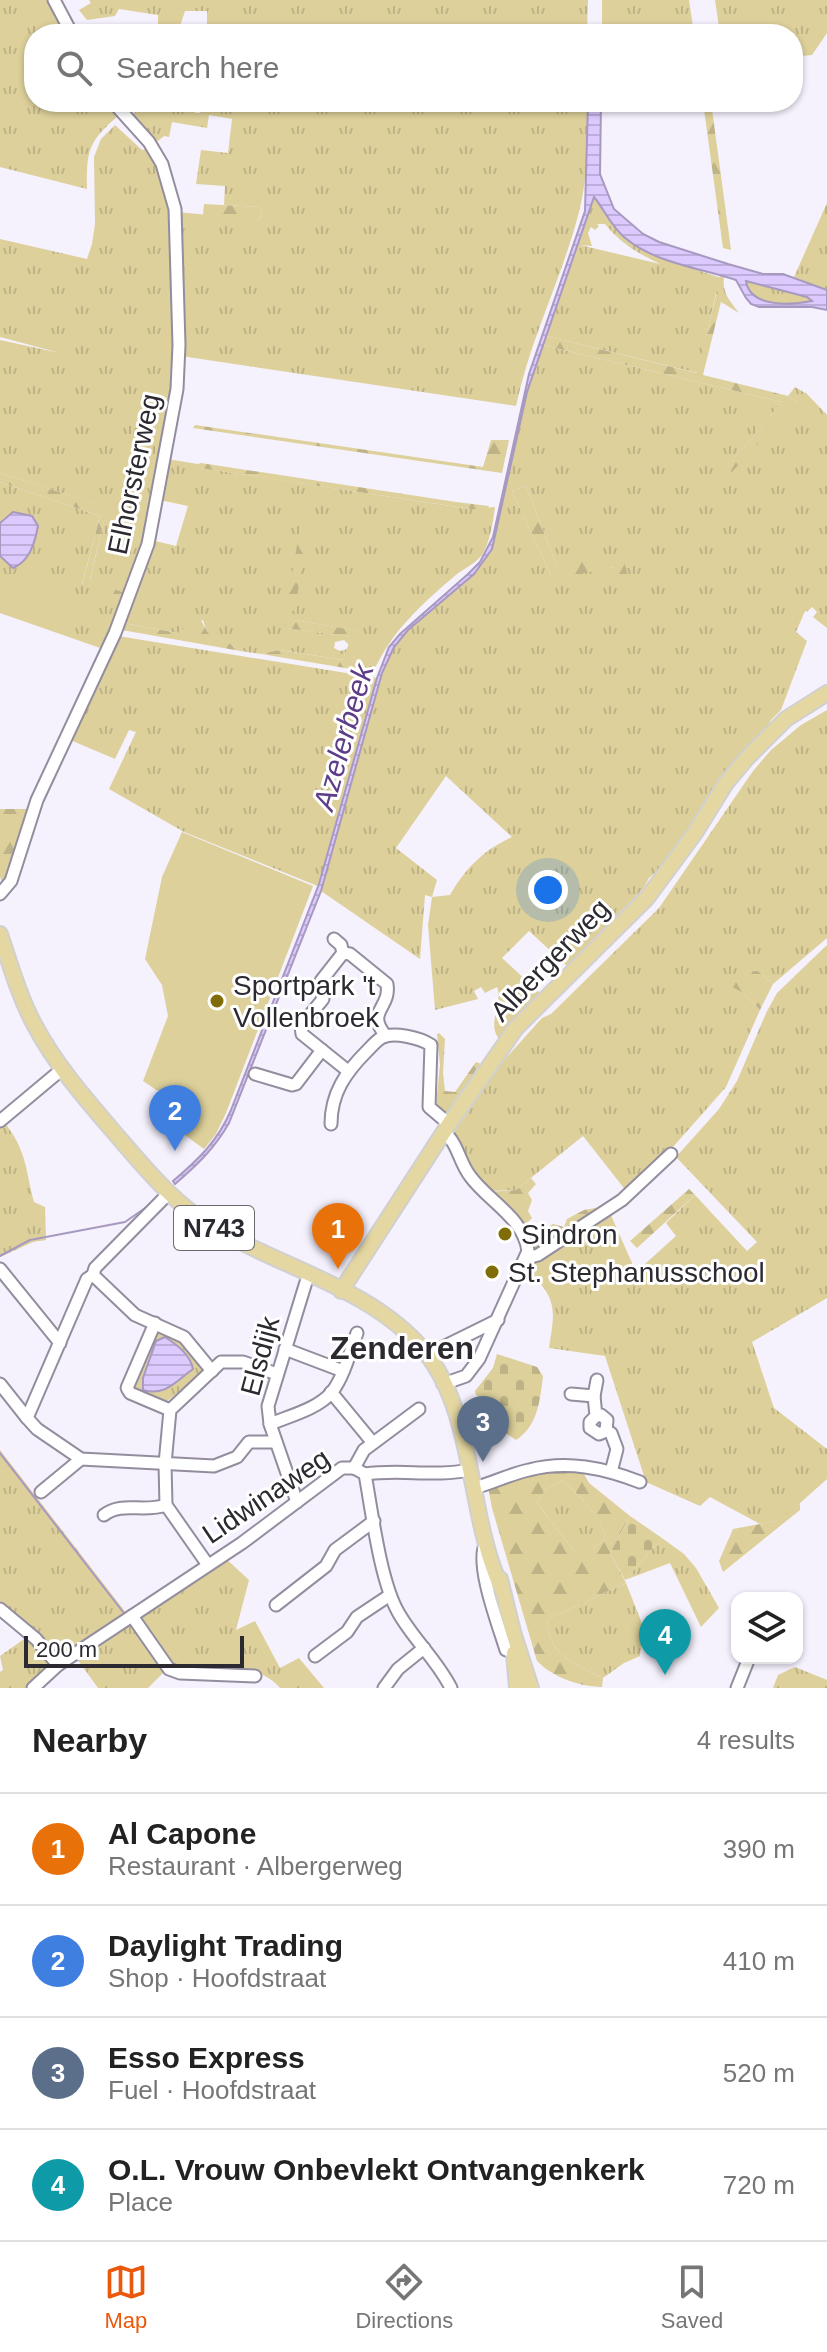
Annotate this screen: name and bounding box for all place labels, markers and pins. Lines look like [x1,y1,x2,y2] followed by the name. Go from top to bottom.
[233,970,380,1033] place label: Sportpark 't Vollenbroek
[208,992,226,1010] marker: Sportpark 't Vollenbroek
[149,1085,201,1151] pin: 2
[312,1203,364,1269] pin: 1
[521,1219,618,1250] place label: Sindron
[496,1225,514,1243] marker: Sindron
[508,1257,765,1288] place label: St. Stephanusschool
[483,1263,501,1281] marker: St. Stephanusschool
[457,1396,509,1462] pin: 3
[639,1609,691,1675] pin: 4

